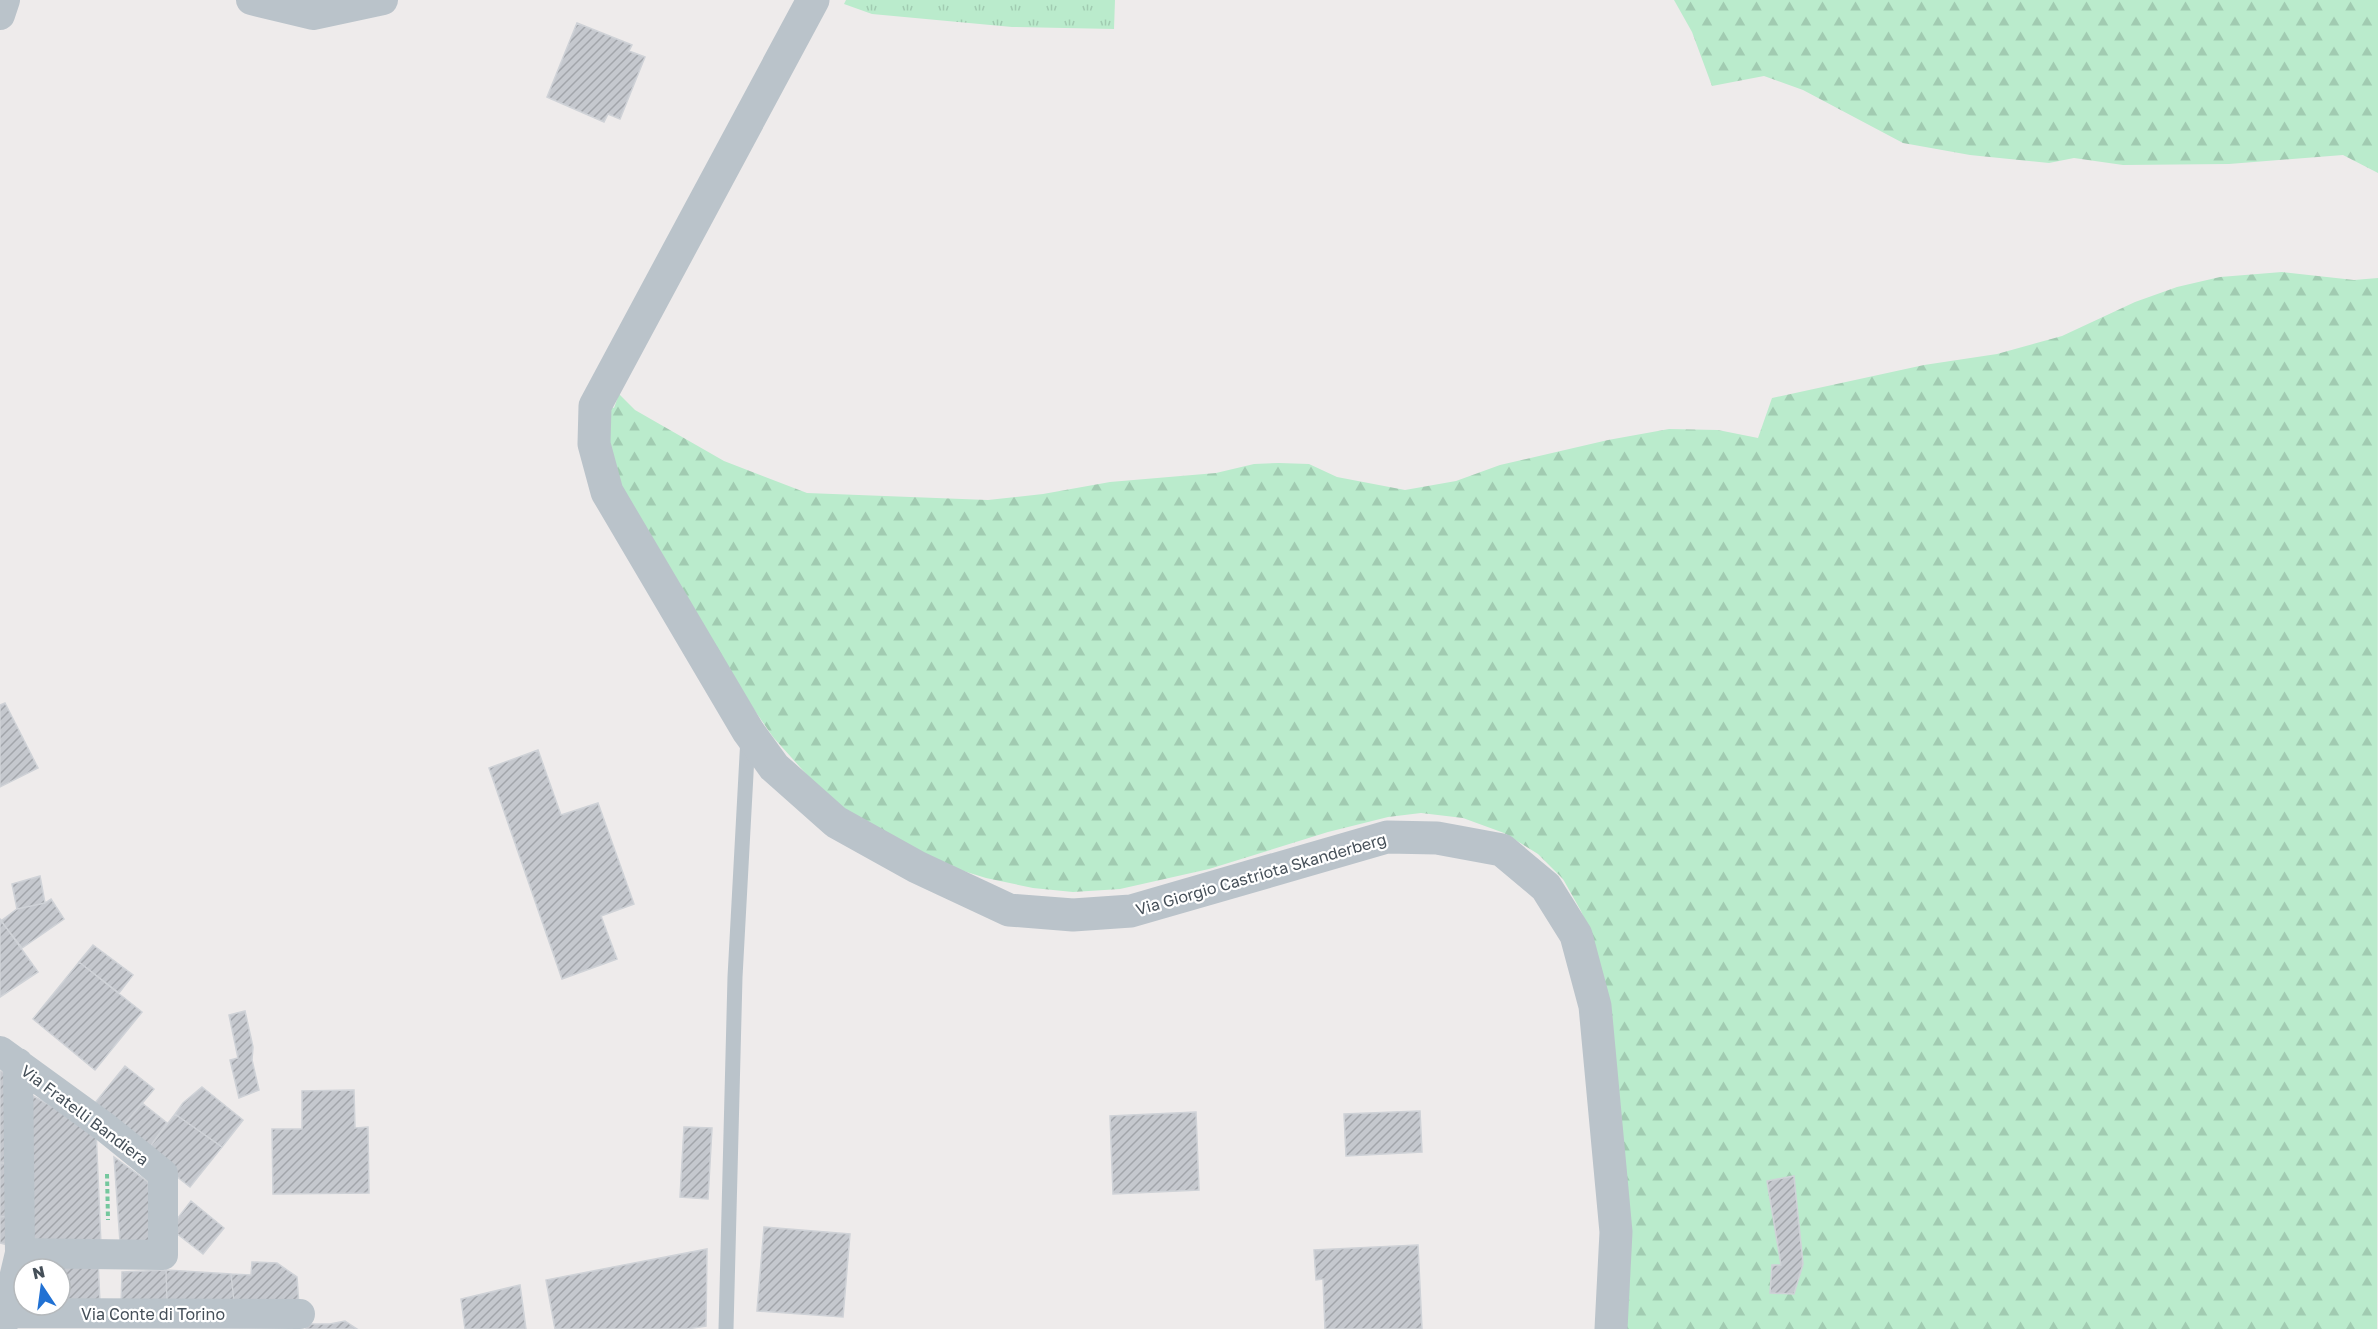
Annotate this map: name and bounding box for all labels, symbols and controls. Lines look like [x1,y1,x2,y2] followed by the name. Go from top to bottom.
[1133,829,1389,919] street label: Via Giorgio Castriota Skanderberg
[17,1060,153,1170] street label: Via Fratelli Bandiera
[12,1257,72,1317] north arrow
[30,1261,47,1283] text: N
[81,1304,225,1324] street label: Via Conte di Torino

